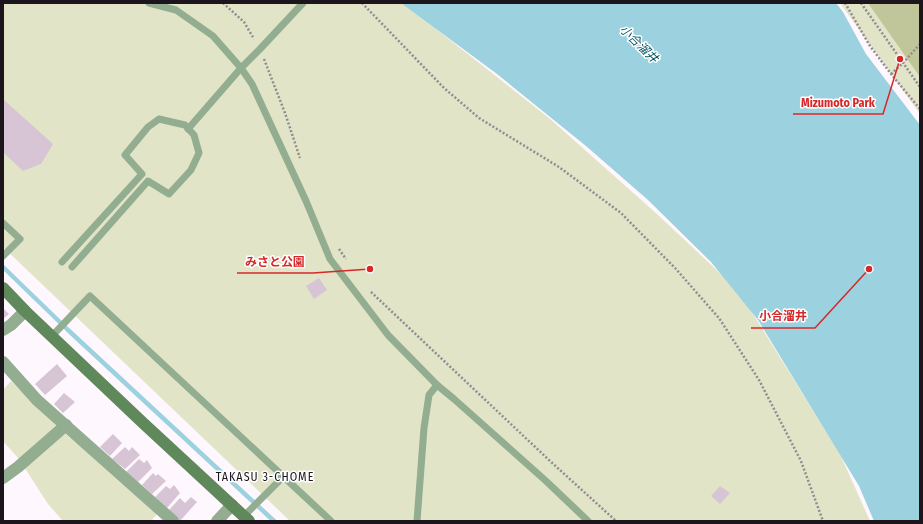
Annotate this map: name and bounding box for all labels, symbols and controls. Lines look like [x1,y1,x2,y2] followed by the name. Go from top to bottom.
[617,22,662,66] water label: 小合溜井
[793,90,883,114] callout: Mizumoto Park
[801,96,876,110] text: Mizumoto Park
[237,249,313,273] callout: みさと公園
[245,255,305,269] text: みさと公園
[751,304,815,328] callout: 小合溜井
[759,309,807,323] text: 小合溜井
[216,470,314,484] district label: TAKASU 3-CHOME

